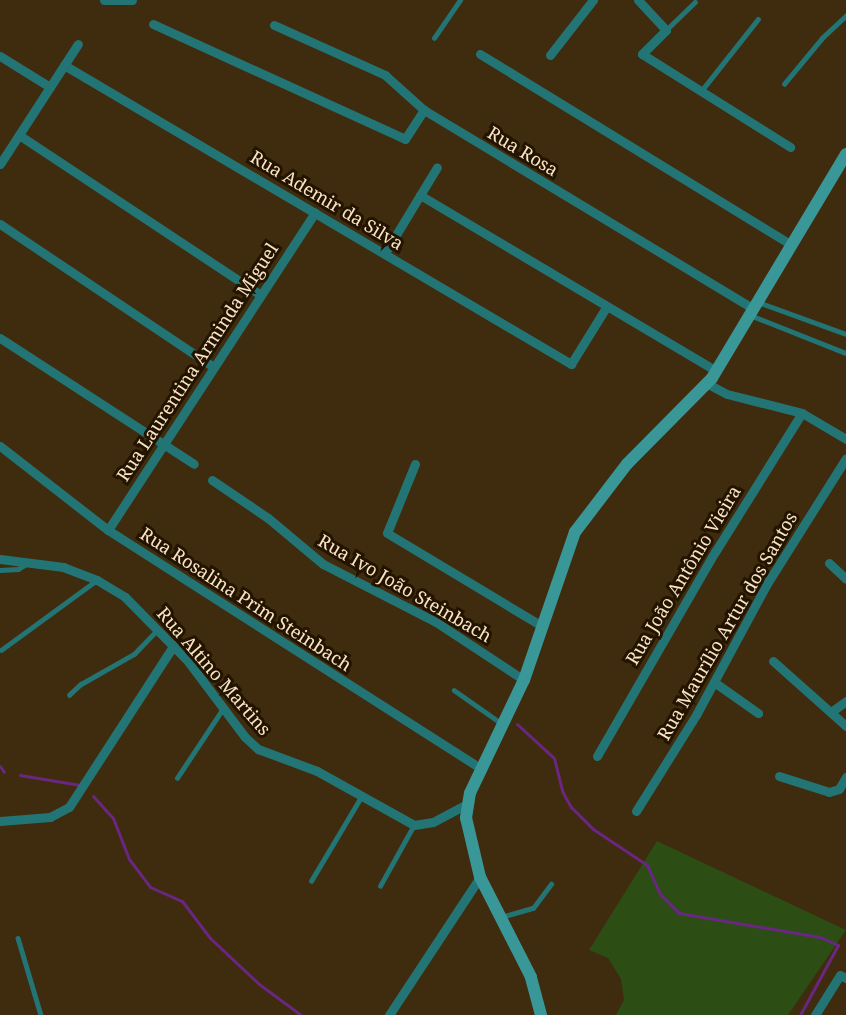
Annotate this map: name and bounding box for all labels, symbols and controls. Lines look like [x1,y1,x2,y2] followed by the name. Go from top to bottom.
[484,122,562,180] street label: Rua Rosa
[247,146,407,254] street label: Rua Ademir da Silva
[112,239,282,485] street label: Rua Laurentina Arminda Miguel
[621,482,745,668] street label: Rua João Antônio Vieira
[653,508,801,744] street label: Rua Maurílio Artur dos Santos
[136,522,356,676] street label: Rua Rosalina Prim Steinbach
[314,529,496,647] street label: Rua Ivo João Steinbach
[153,603,275,739] street label: Rua Altino Martins

